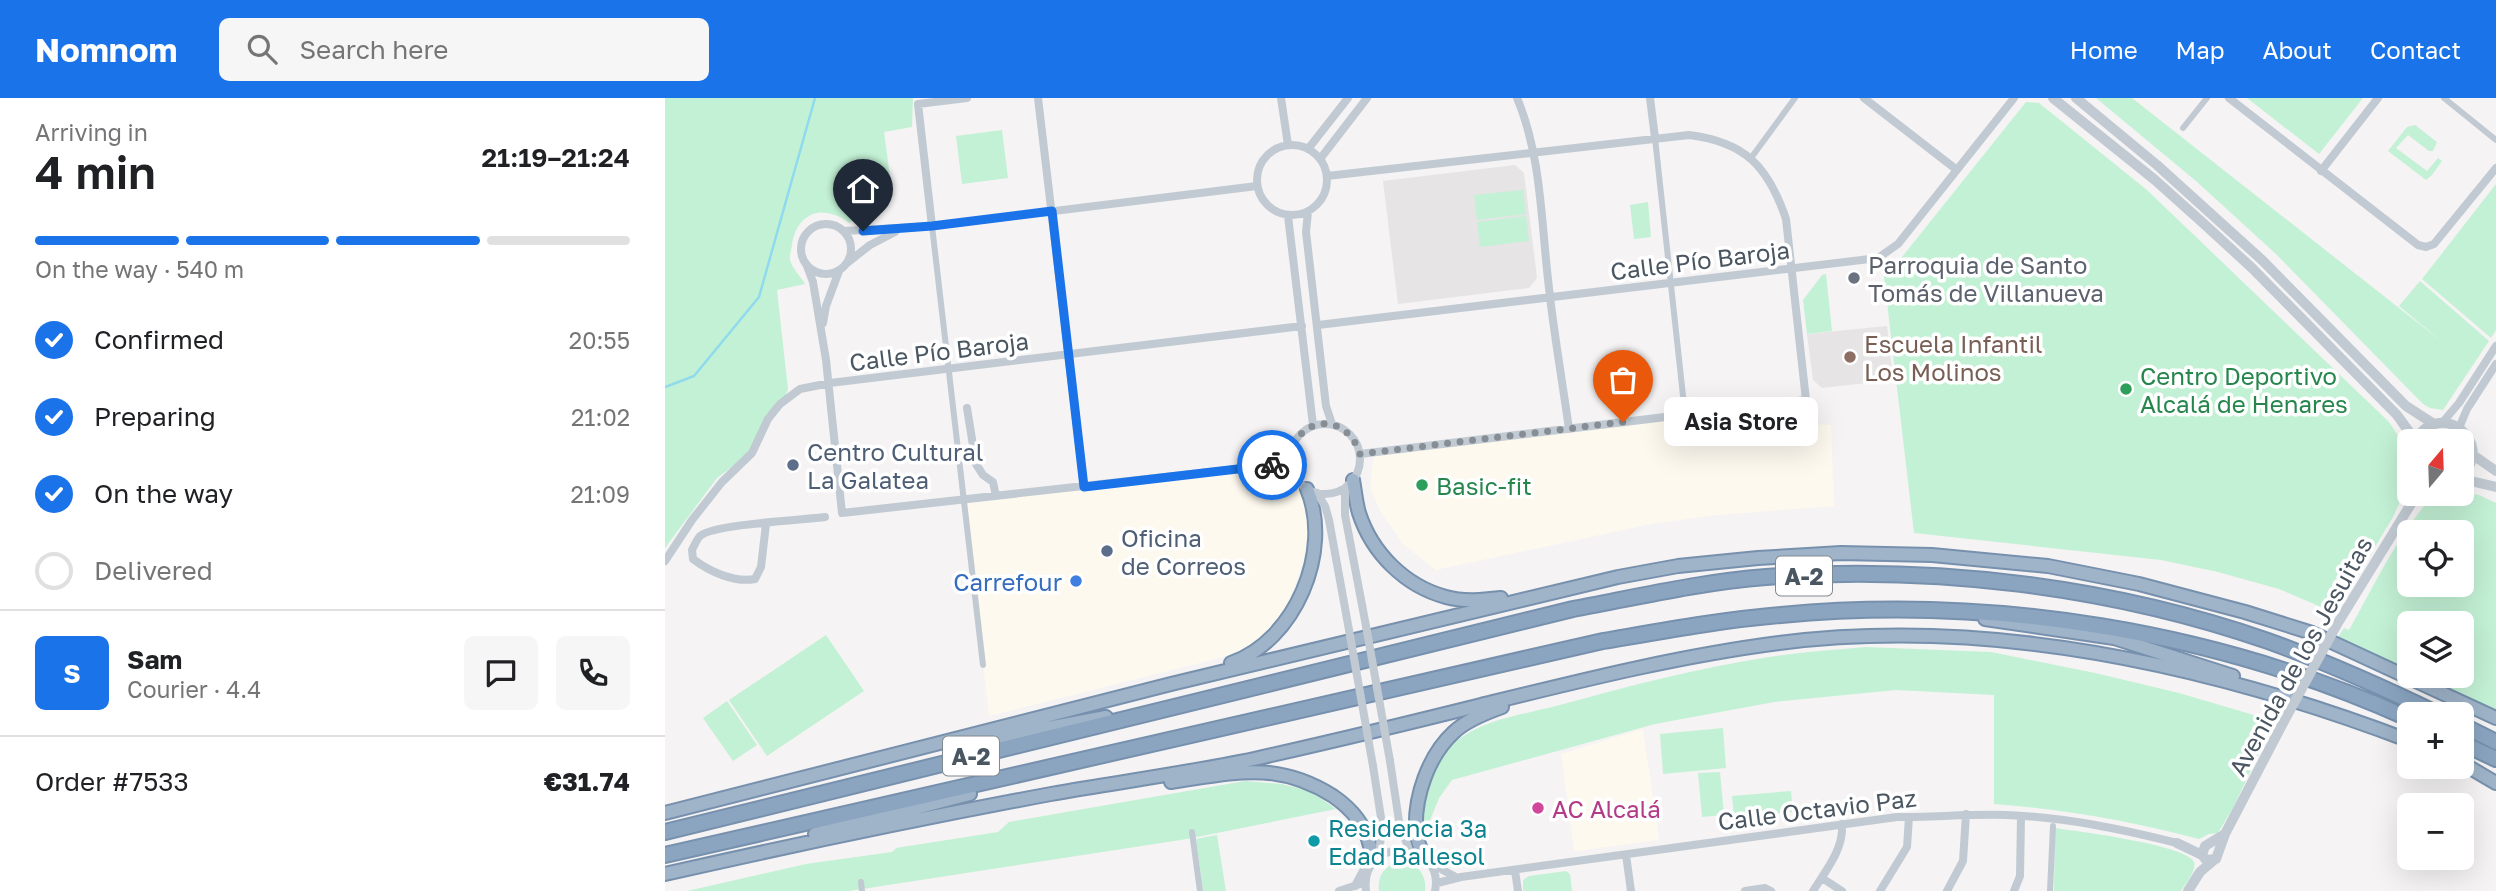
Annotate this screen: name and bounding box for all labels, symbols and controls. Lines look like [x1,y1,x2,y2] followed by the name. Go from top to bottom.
[219,18,709,81] search box
[35,30,177,69] text: Nomnom
[243,30,281,68] icon: search
[299,34,448,65] text: Search here
[2070,35,2138,64] text: Home
[2176,35,2225,64] text: Map
[2263,35,2332,64] text: About
[2370,35,2461,64] text: Contact
[35,118,148,146] text: Arriving in
[482,142,630,173] text: 21:19–21:24
[35,144,156,199] text: 4 min
[833,159,893,231] pin
[844,170,882,208] icon: home
[1609,235,1791,285] street label: Calle Pío Baroja
[1868,250,2104,307] place label: Parroquia de Santo Tomás de Villanueva
[35,255,244,283] text: On the way · 540 m
[1846,270,1862,286] marker: Parroquia de Santo Tomás de Villanueva
[35,321,73,359] icon: check
[94,324,224,355] text: Confirmed
[569,326,630,354] text: 20:55
[848,326,1030,376] street label: Calle Pío Baroja
[1864,329,2043,386] place label: Escuela Infantil Los Molinos
[1842,349,1858,365] marker: Escuela Infantil Los Molinos
[1593,350,1653,422] pin
[1604,361,1642,399] icon: bag
[2140,361,2348,418] place label: Centro Deportivo Alcalá de Henares
[2118,381,2134,397] marker: Centro Deportivo Alcalá de Henares
[35,398,73,436] icon: check
[1665,398,1819,446] callout: Asia Store
[94,401,216,432] text: Preparing
[571,403,630,431] text: 21:02
[1684,407,1798,435] text: Asia Store
[2397,429,2475,506] north arrow
[2397,429,2474,870] map controls
[1237,430,1307,500] courier
[807,437,983,494] place label: Centro Cultural La Galatea
[1253,446,1291,484] icon: bike
[785,457,801,473] marker: Centro Cultural La Galatea
[1436,471,1532,500] place label: Basic-fit
[35,475,73,513] icon: check
[1414,477,1430,493] marker: Basic-fit
[94,478,233,509] text: On the way
[570,480,630,508] text: 21:09
[2397,520,2474,597] button: locate
[1121,523,1246,580] place label: Oficina de Correos
[2222,531,2378,781] street label: Avenida de los Jesuitas
[1099,543,1115,559] marker: Oficina de Correos
[94,555,213,586] text: Delivered
[1776,556,1832,596] road number: A-2
[953,567,1062,596] place label: Carrefour
[1068,573,1084,589] marker: Carrefour
[2397,611,2474,688] button: layers
[464,636,538,710] button: chat
[556,636,630,710] button: phone
[127,644,182,675] text: Sam
[63,658,81,689] text: S
[127,675,261,703] text: Courier · 4.4
[2397,702,2474,779] button: +
[943,736,999,776] road number: A-2
[35,766,189,797] text: Order #7533
[544,766,630,797] text: €31.74
[1716,782,1918,836] street label: Calle Octavio Paz
[2397,793,2474,870] button: −
[1552,794,1661,823] place label: AC Alcalá
[1530,800,1546,816] marker: AC Alcalá
[1328,813,1487,870] place label: Residencia 3ª Edad Ballesol
[1306,833,1322,849] marker: Residencia 3ª Edad Ballesol

